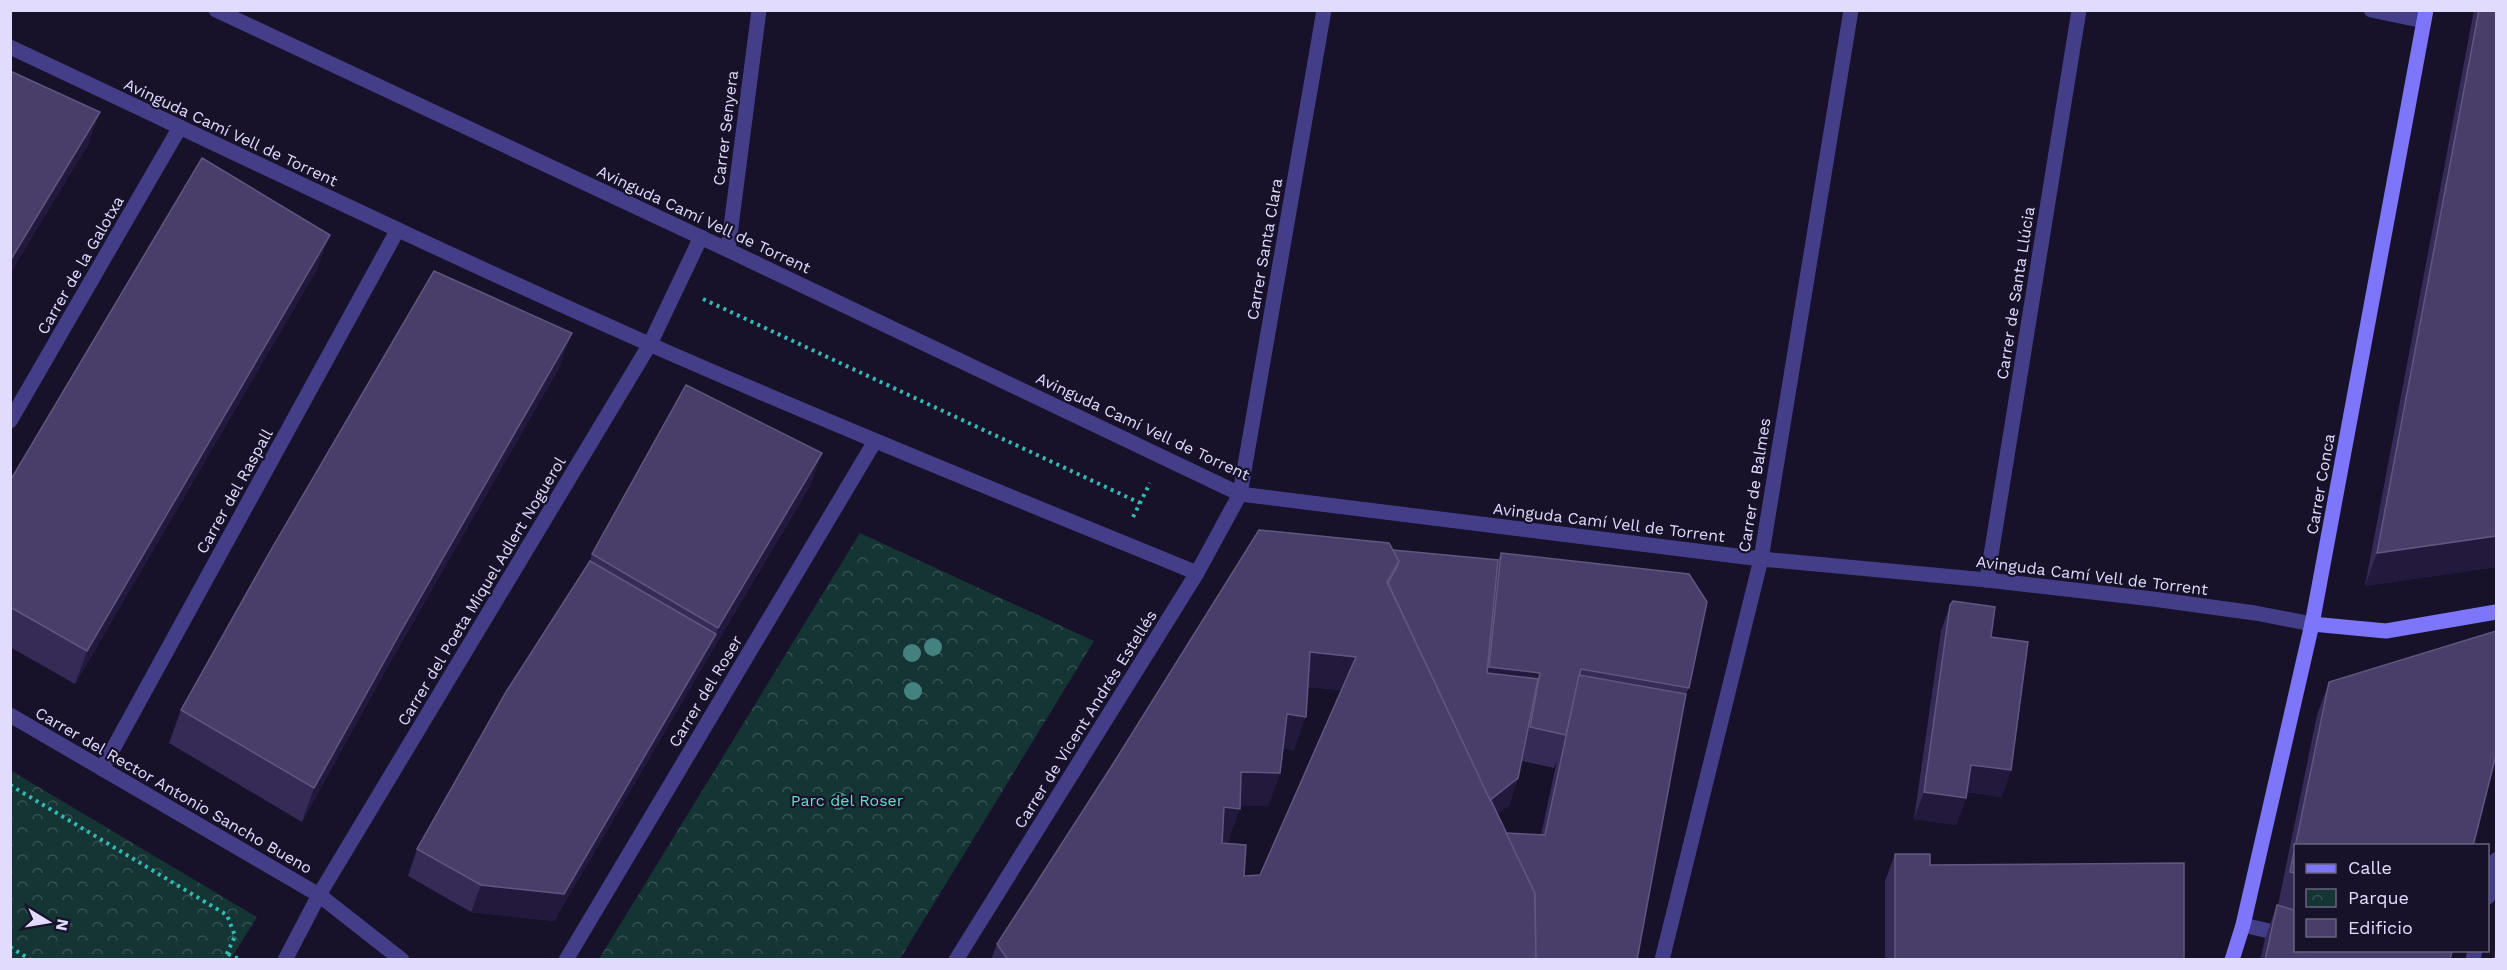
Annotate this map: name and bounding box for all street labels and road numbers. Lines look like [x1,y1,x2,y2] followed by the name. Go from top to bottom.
[709,69,742,187] street label: Carrer Senyera
[121,75,341,191] street label: Avinguda Camí Vell de Torrent
[594,162,814,278] street label: Avinguda Camí Vell de Torrent
[1243,177,1286,322] street label: Carrer Santa Clara
[33,193,128,338] street label: Carrer de la Galotxa
[1992,205,2039,381] street label: Carrer de Santa Llúcia
[1033,369,1253,485] street label: Avinguda Camí Vell de Torrent
[1734,417,1774,554] street label: Carrer de Balmes
[192,425,277,557] street label: Carrer del Raspall
[2302,432,2339,536] street label: Carrer Conca
[393,453,570,729] street label: Carrer del Poeta Miquel Adlert Noguerol
[1492,499,1726,546] street label: Avinguda Camí Vell de Torrent
[1975,552,2209,599] street label: Avinguda Camí Vell de Torrent
[1010,607,1161,832] street label: Carrer de Vicent Andrés Estellés
[665,632,746,751] street label: Carrer del Roser
[32,703,316,878] street label: Carrer del Rector Antonio Sancho Bueno

